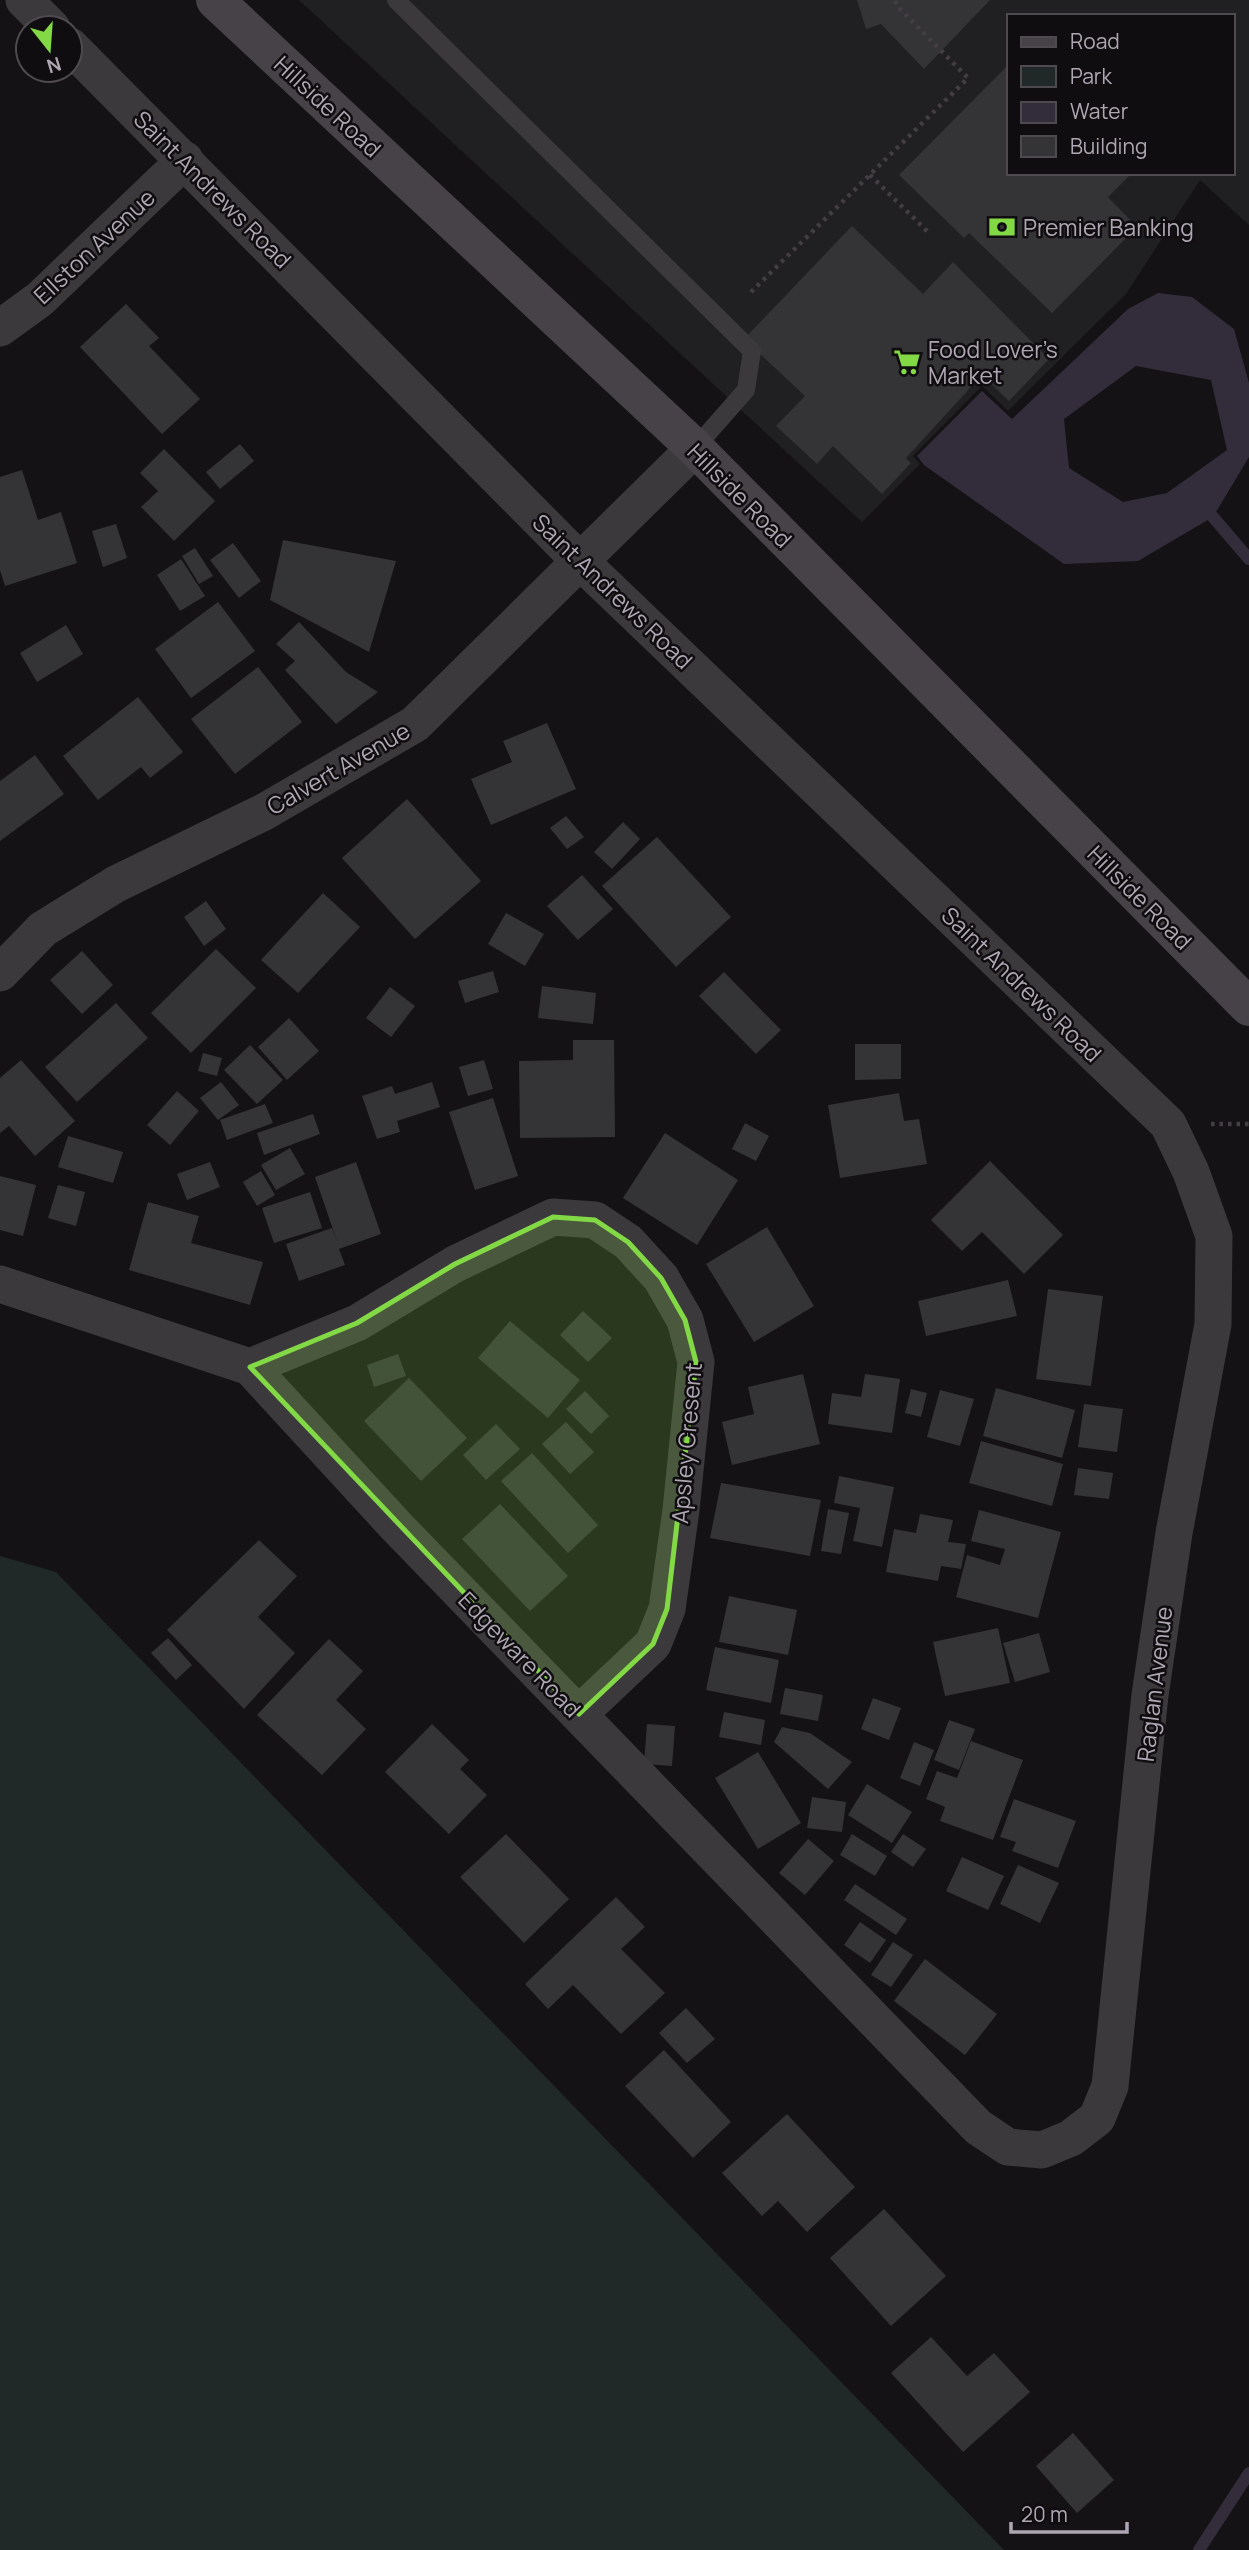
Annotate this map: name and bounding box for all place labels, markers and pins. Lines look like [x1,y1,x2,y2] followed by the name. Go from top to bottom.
[1023,211,1194,243] place label: Premier Banking
[987,212,1017,242] bank icon: Premier Banking
[928,333,1058,391] place label: Food Lover’s Market
[892,347,922,377] supermarket icon: Food Lover’s Market

